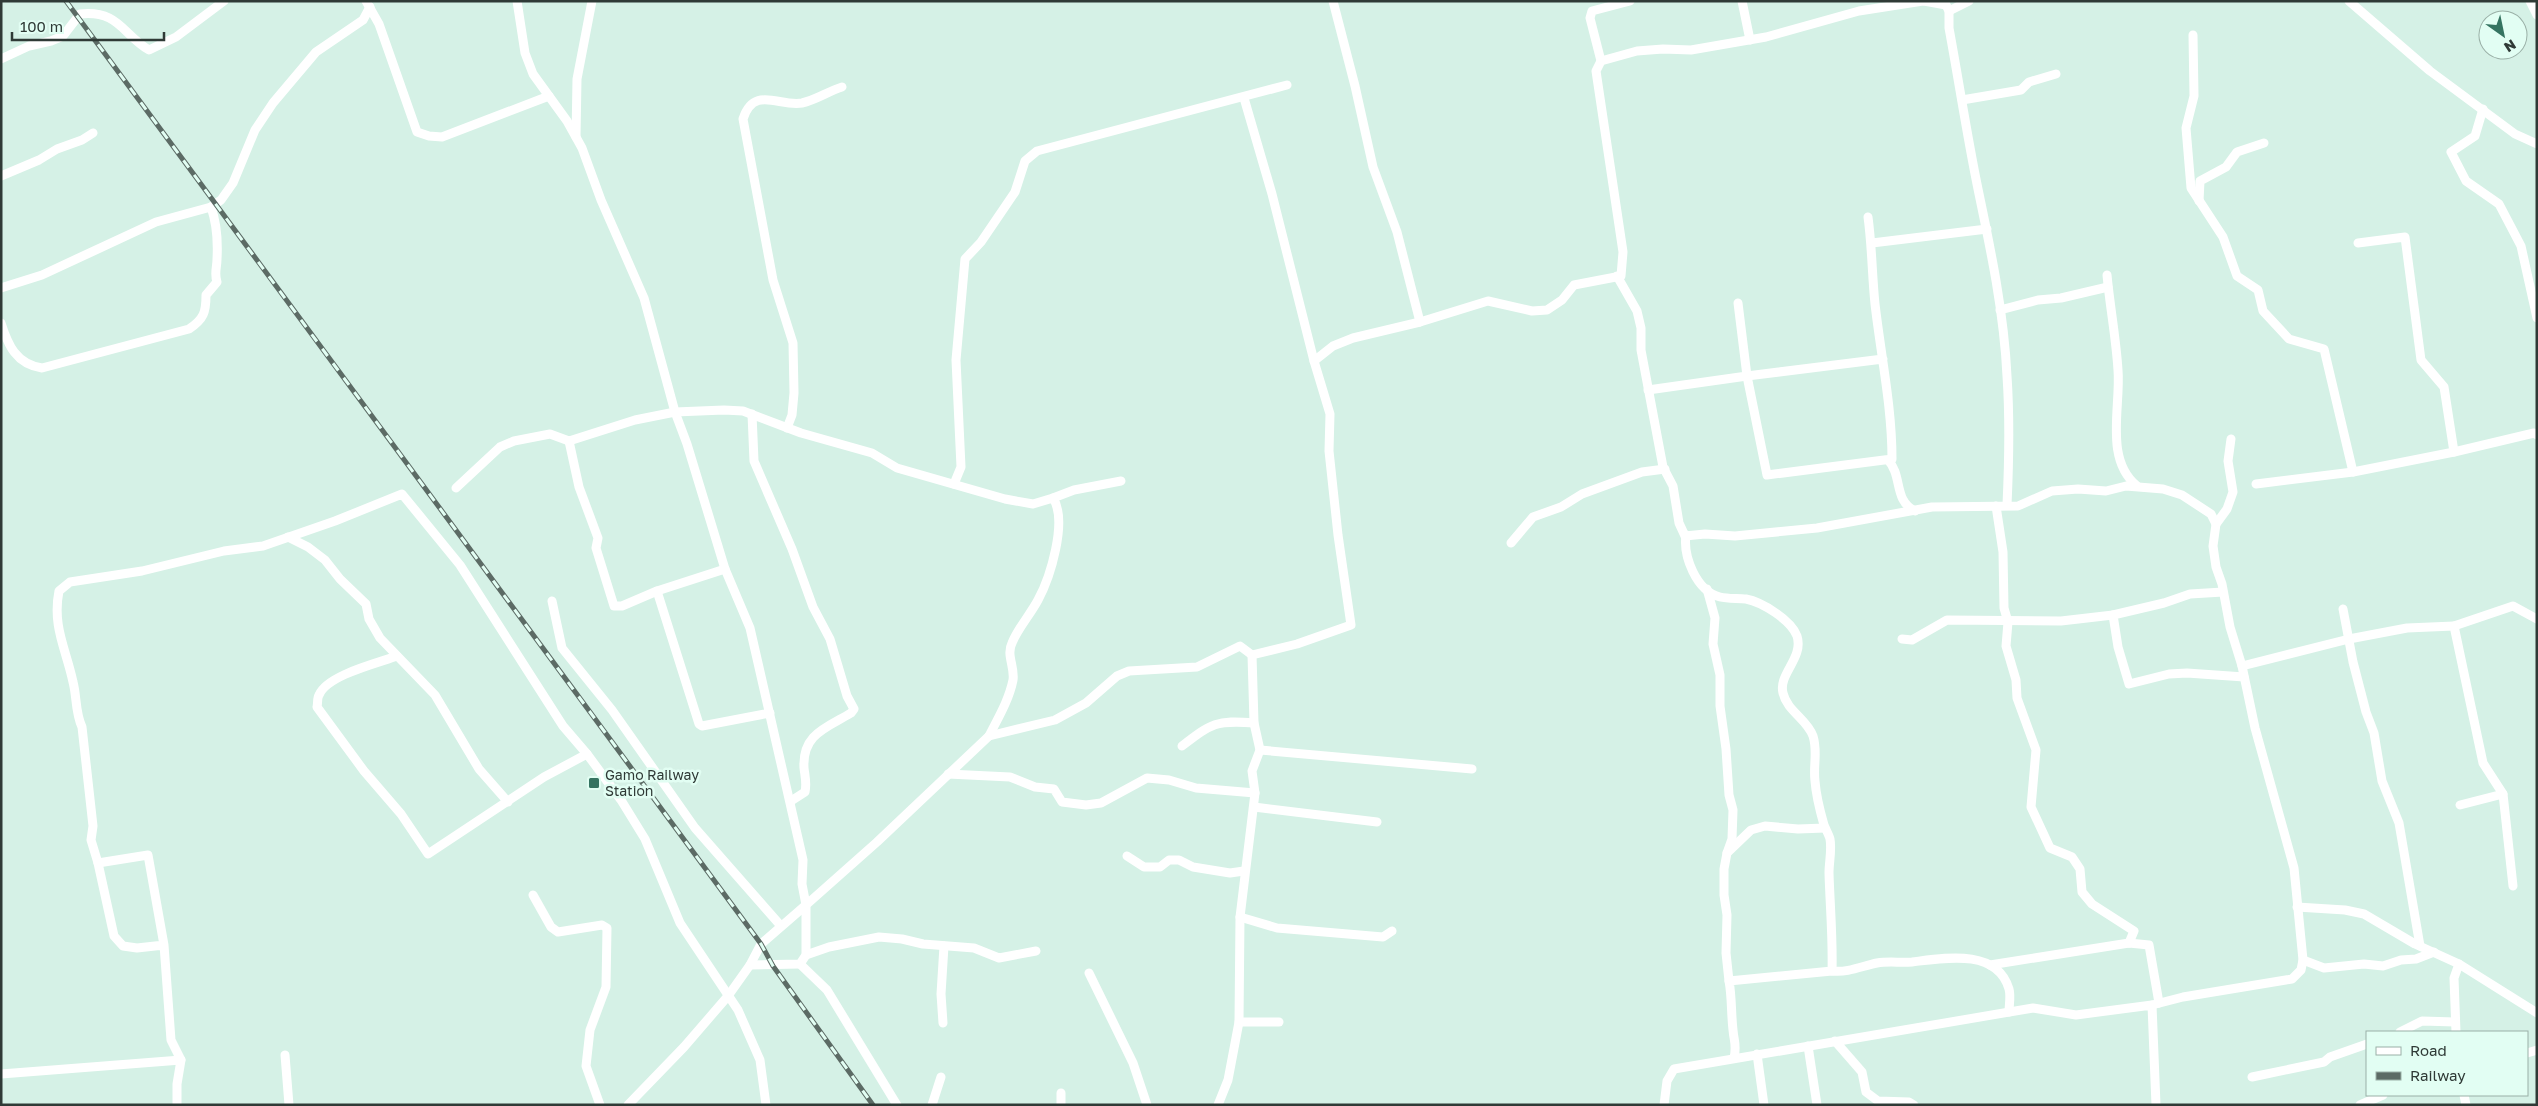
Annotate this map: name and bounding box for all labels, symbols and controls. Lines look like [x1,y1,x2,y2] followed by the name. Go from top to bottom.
[12,10,165,42] scale bar
[2478,10,2528,60] north arrow
[20,17,63,35] text: 100 m
[2501,36,2519,56] text: N
[605,766,699,799] place label: Gamo Railway Station
[587,776,601,790] marker: Gamo Railway Station
[2366,1031,2528,1096] legend
[2410,1041,2447,1059] text: Road
[2410,1066,2466,1084] text: Railway

